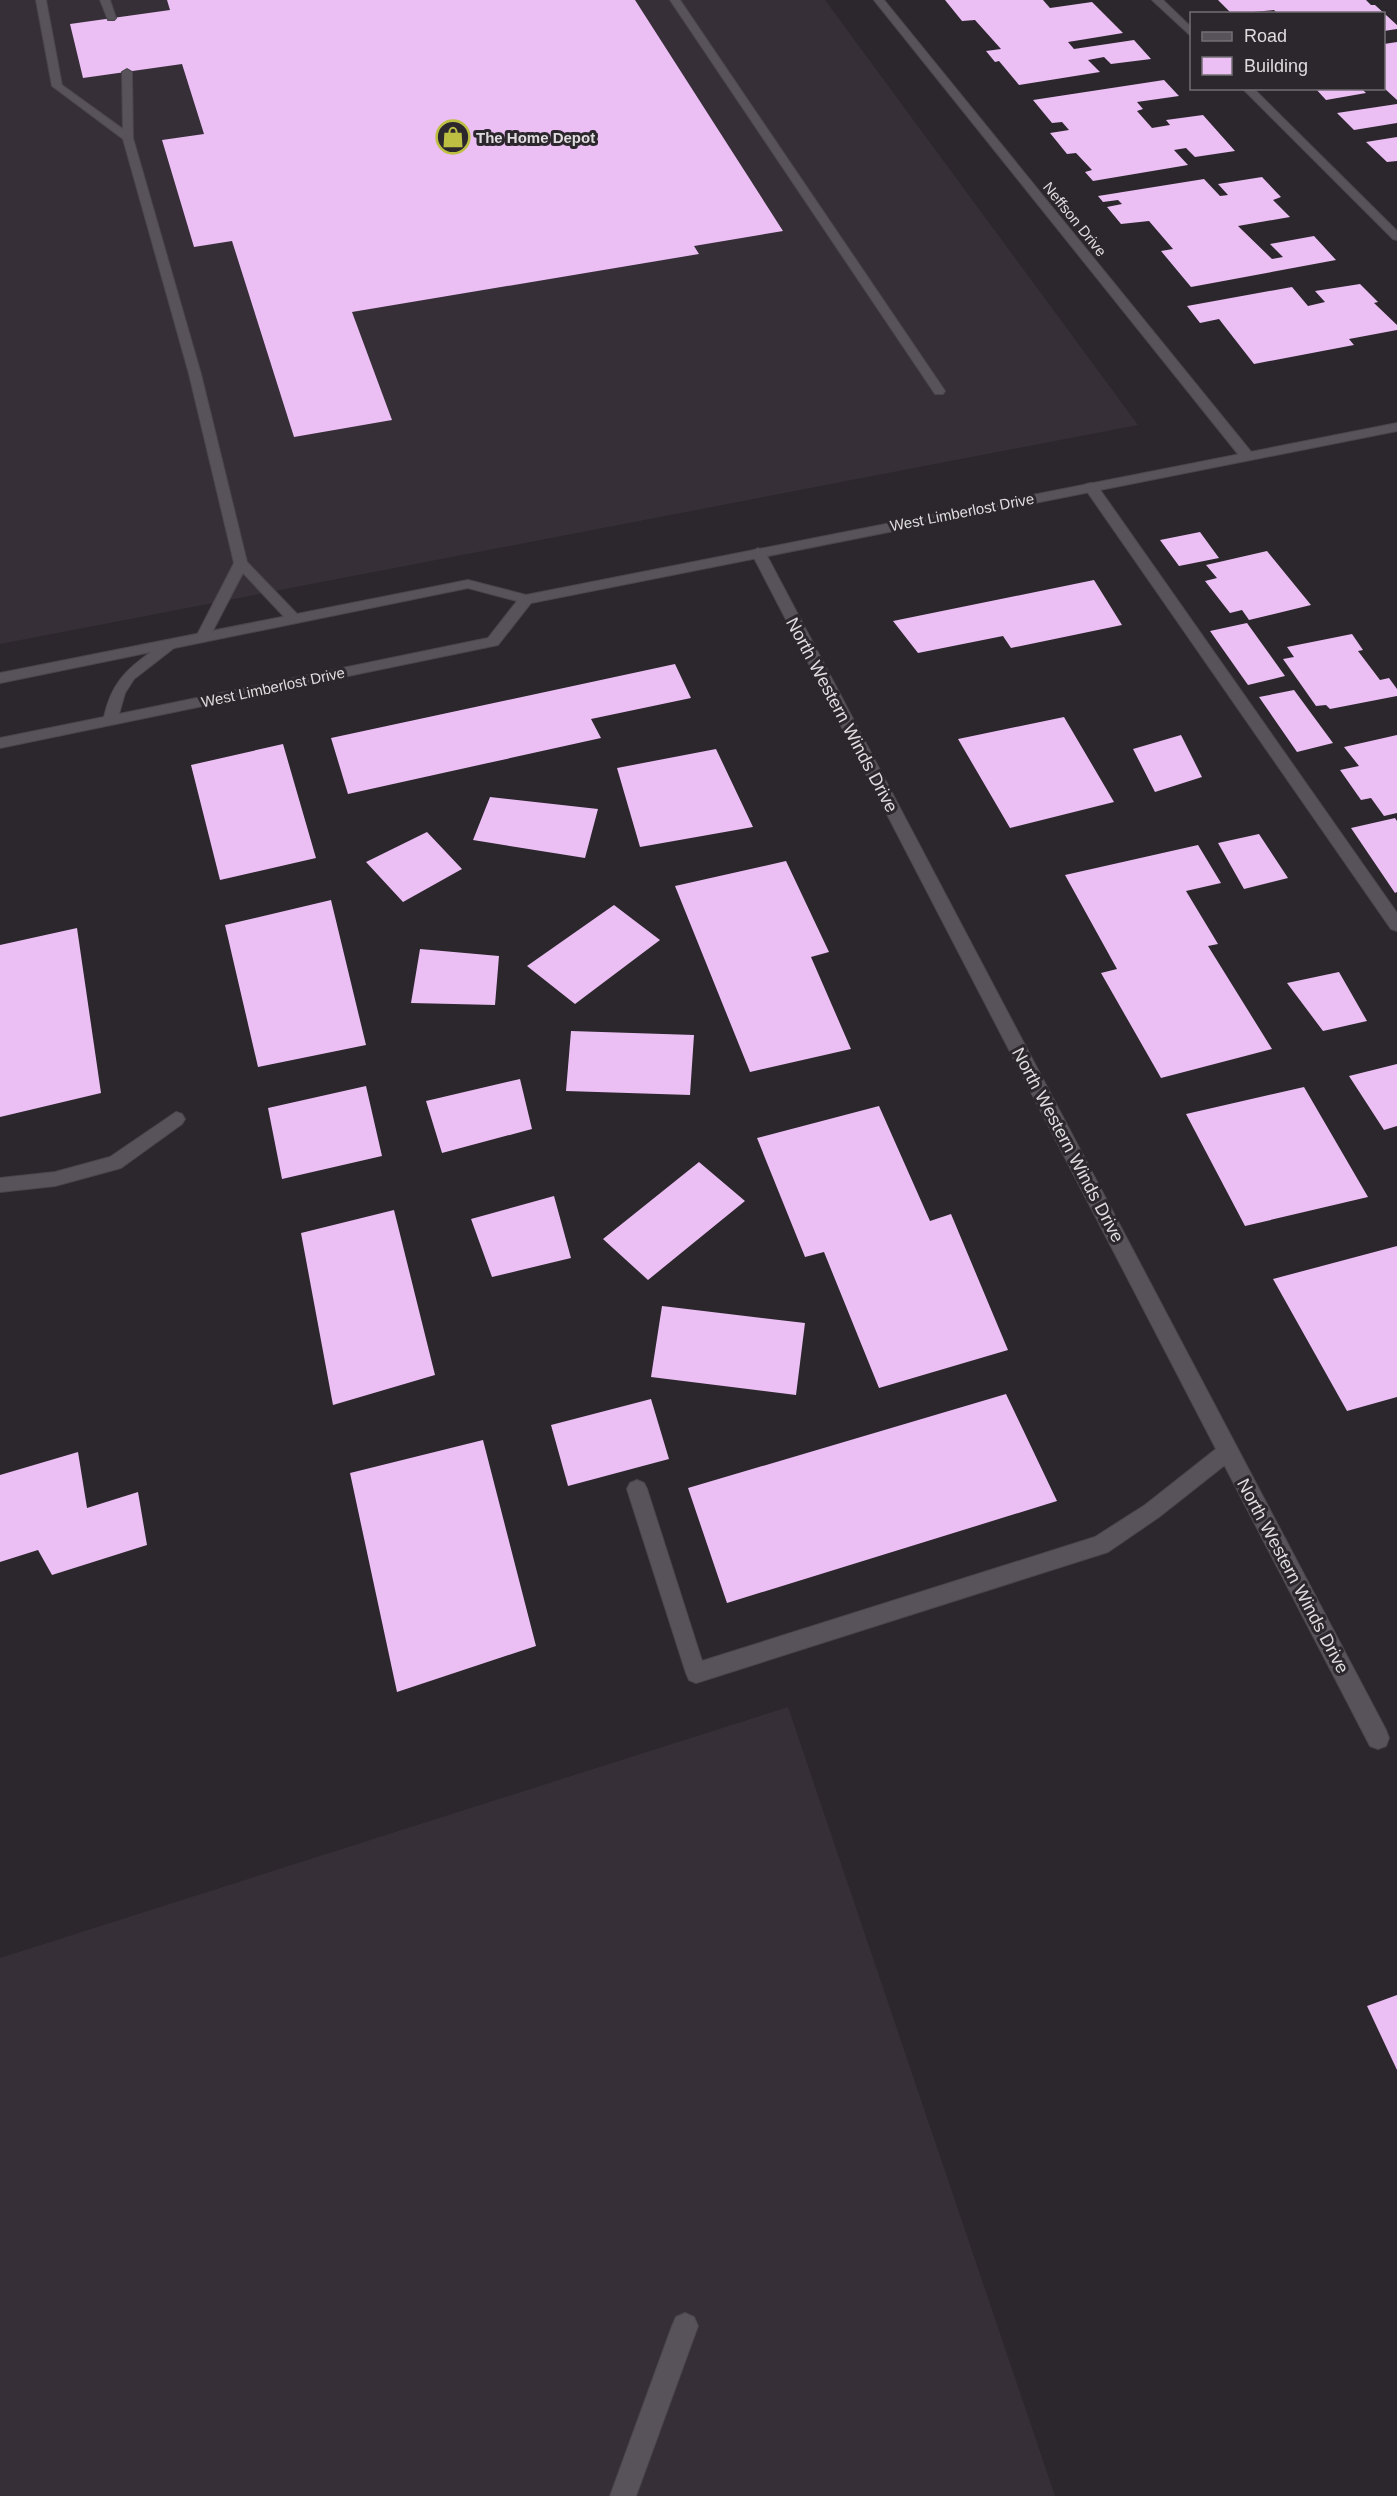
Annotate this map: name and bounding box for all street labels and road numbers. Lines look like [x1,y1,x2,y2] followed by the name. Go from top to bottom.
[1040,178,1110,260] street label: Neffson Drive
[889,490,1035,534] street label: West Limberlost Drive
[782,614,902,816] street label: North Western Winds Drive
[200,663,346,711] street label: West Limberlost Drive
[1008,1044,1128,1246] street label: North Western Winds Drive
[1233,1475,1353,1677] street label: North Western Winds Drive

